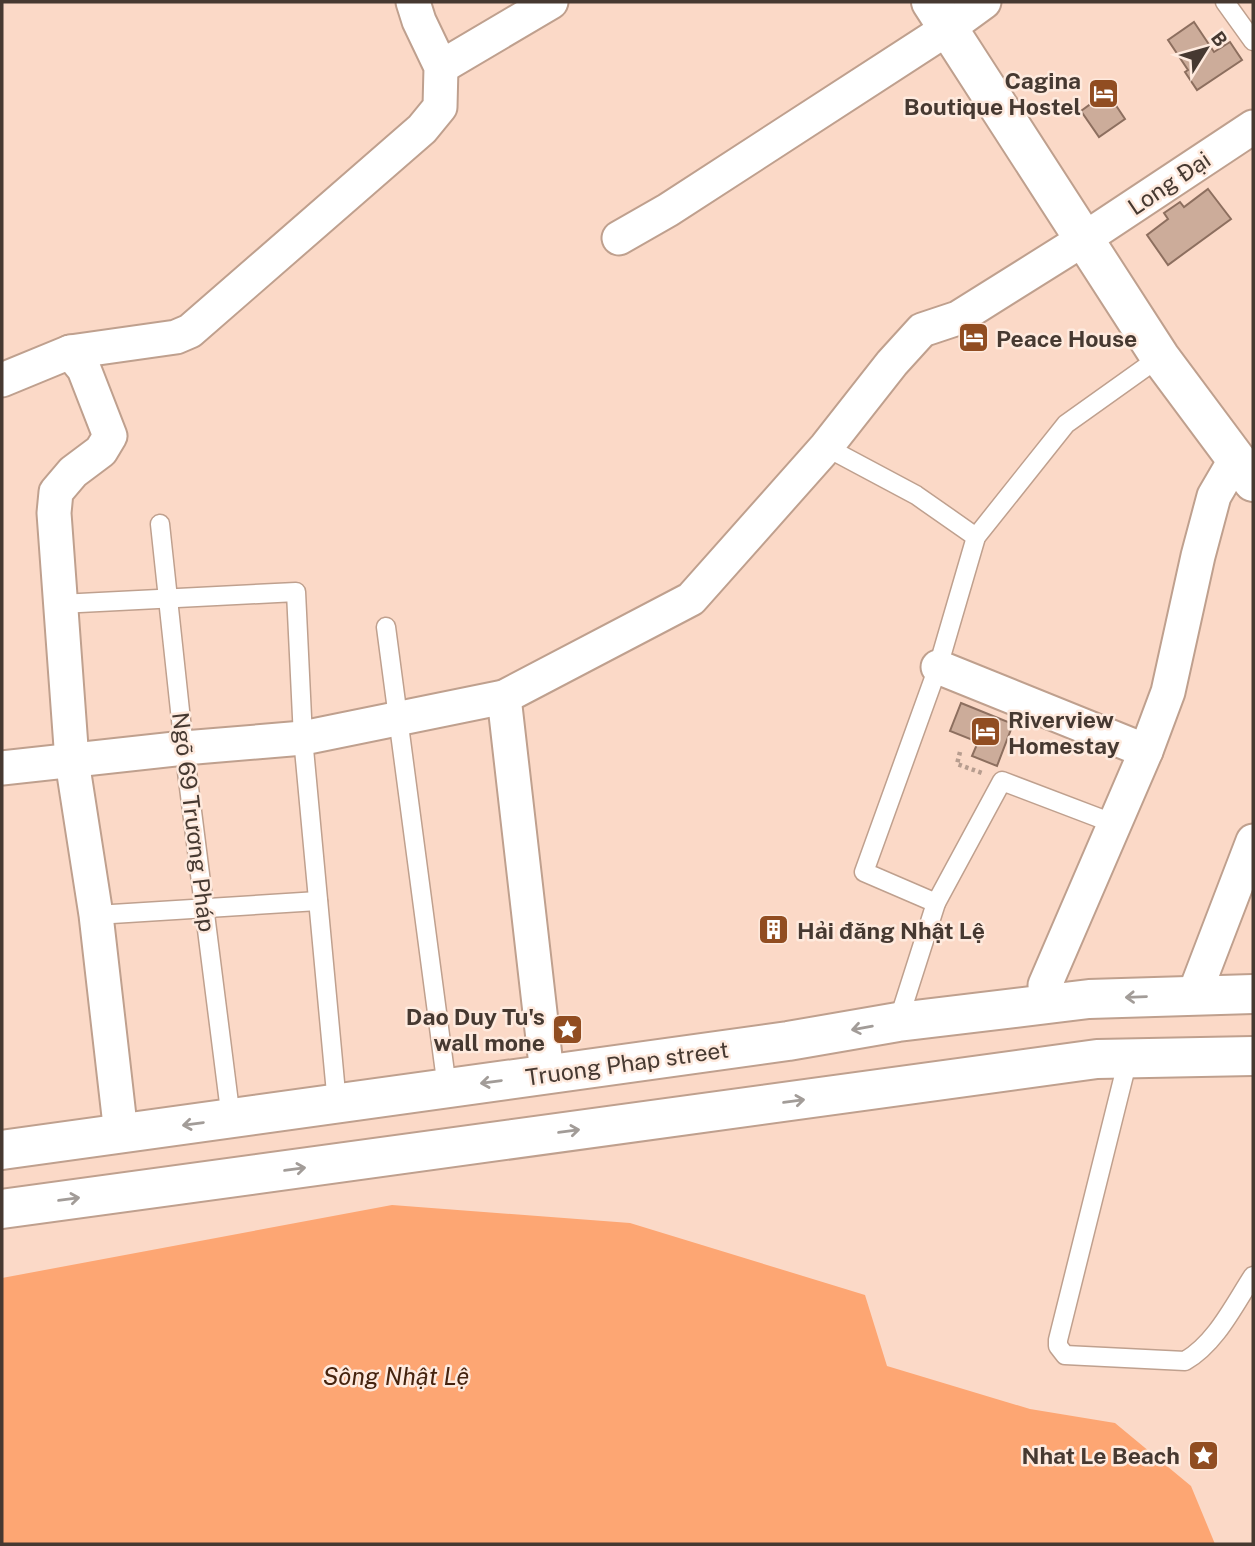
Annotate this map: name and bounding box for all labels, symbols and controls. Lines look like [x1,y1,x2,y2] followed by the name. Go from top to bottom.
[1171,14,1241,84] north arrow
[1207,27,1232,51] text: B
[904,67,1081,120] place label: Cagina Boutique Hostel
[1087,76,1121,110] hotel icon: Cagina Boutique Hostel
[1123,146,1215,220] street label: Long Đại
[956,321,990,355] hotel icon: Peace House
[996,325,1137,352] place label: Peace House
[1008,706,1120,759] place label: Riverview Homestay
[167,710,221,934] street label: Ngõ 69 Trương Pháp
[968,715,1002,749] hotel icon: Riverview Homestay
[757,913,791,947] building icon: Hải đăng Nhật Lệ
[797,917,985,944] place label: Hải đăng Nhật Lệ
[1125,991,1148,1004] one-way arrow
[406,1003,545,1056] place label: Dao Duy Tu's wall mone
[551,1012,585,1046] place icon: Dao Duy Tu's wall mone
[851,1022,873,1035] one-way arrow
[524,1035,730,1091] street label: Truong Phap street
[480,1076,503,1089] one-way arrow
[782,1094,805,1107] one-way arrow
[182,1118,205,1131] one-way arrow
[557,1125,580,1138] one-way arrow
[283,1162,306,1175] one-way arrow
[58,1193,80,1206] one-way arrow
[323,1362,469,1390] water label: Sông Nhật Lệ
[1186,1438,1220,1472] place icon: Nhat Le Beach
[1021,1442,1180,1469] place label: Nhat Le Beach

